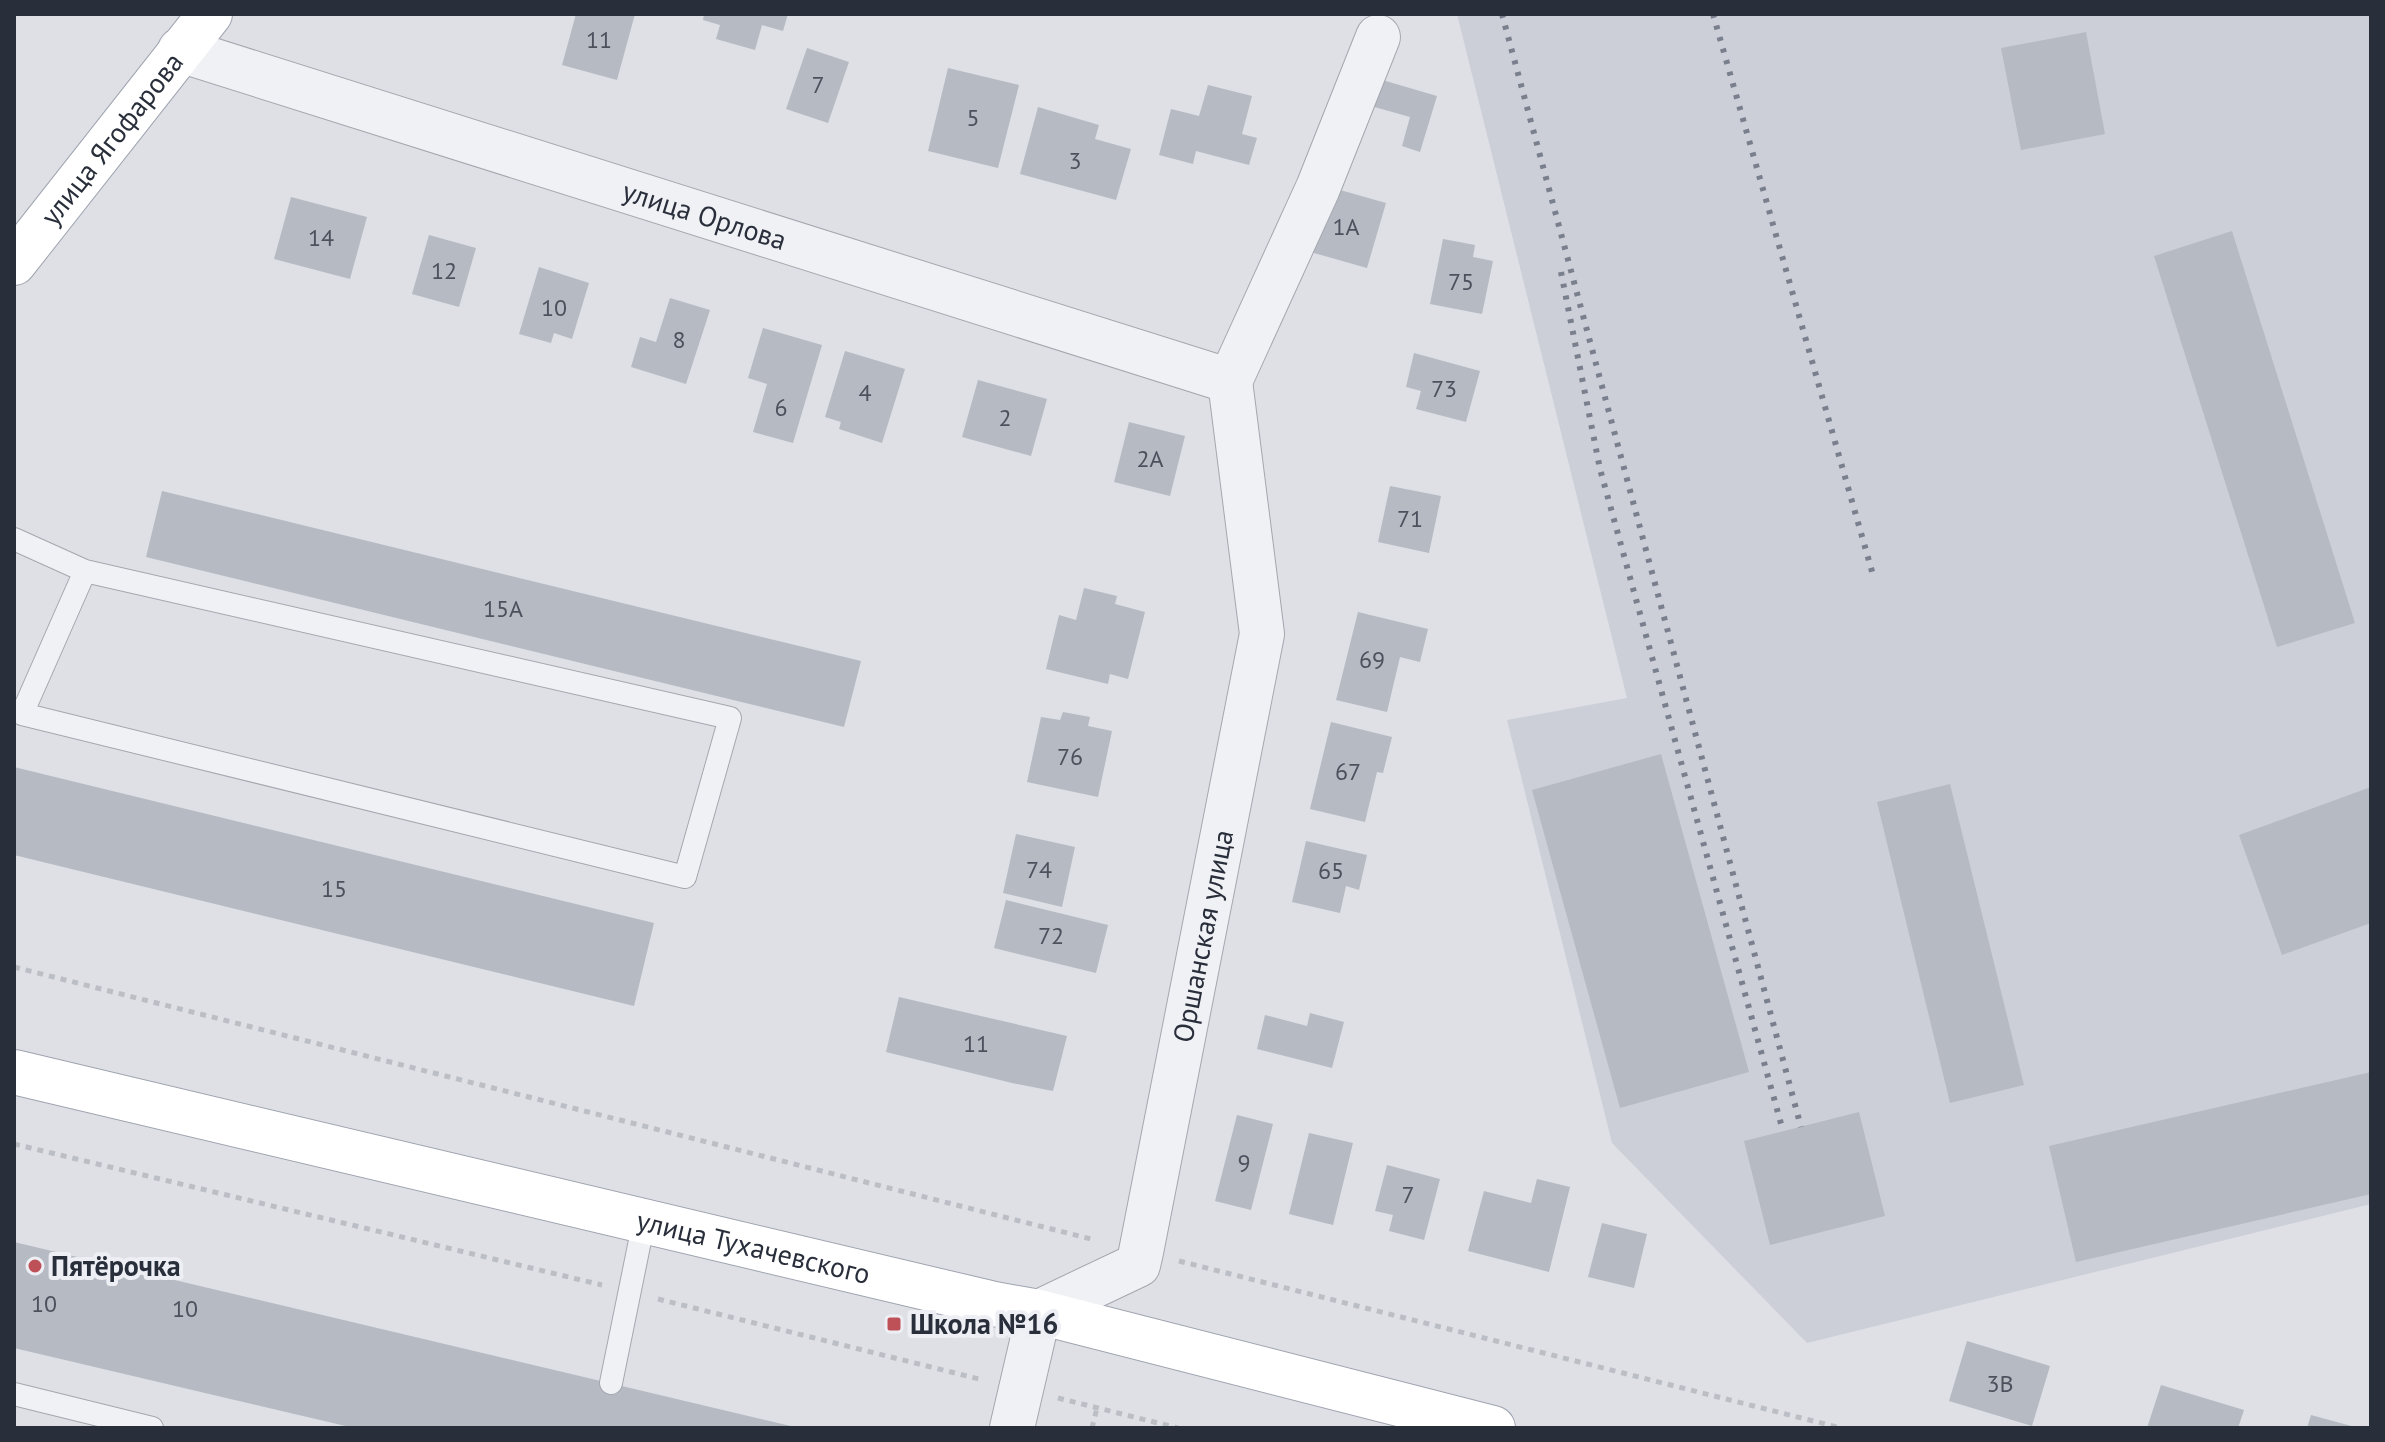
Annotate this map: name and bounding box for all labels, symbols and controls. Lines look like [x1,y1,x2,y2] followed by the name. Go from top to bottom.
[586,24,612,55] house number: 11
[32,44,191,233] street label: улица Ягофарова
[811,69,825,100] house number: 7
[966,102,980,133] house number: 5
[1068,145,1082,176] house number: 3
[618,172,791,258] street label: улица Орлова
[1332,211,1360,242] house number: 1А
[308,222,334,253] house number: 14
[431,255,457,286] house number: 12
[1448,266,1474,297] house number: 75
[541,292,567,323] house number: 10
[672,324,686,355] house number: 8
[1431,373,1457,404] house number: 73
[858,377,872,408] house number: 4
[774,392,788,423] house number: 6
[998,402,1012,433] house number: 2
[1136,443,1164,474] house number: 2А
[1397,503,1423,534] house number: 71
[483,593,523,624] house number: 15А
[1359,644,1385,675] house number: 69
[1057,741,1083,772] house number: 76
[1335,756,1361,787] house number: 67
[1163,826,1241,1045] street label: Оршанская улица
[1026,854,1052,885] house number: 74
[1318,855,1344,886] house number: 65
[321,873,347,904] house number: 15
[1038,920,1064,951] house number: 72
[963,1028,989,1059] house number: 11
[1237,1147,1251,1178] house number: 9
[1401,1179,1415,1210] house number: 7
[633,1201,874,1292] street label: улица Тухачевского
[51,1247,181,1284] place label: Пятёрочка
[26,1257,44,1275] marker: Пятёрочка
[31,1288,57,1319] house number: 10
[172,1293,198,1324] house number: 10
[910,1305,1058,1342] place label: Школа №16
[885,1315,903,1333] marker: Школа №16
[1986,1368,2014,1399] house number: 3В

